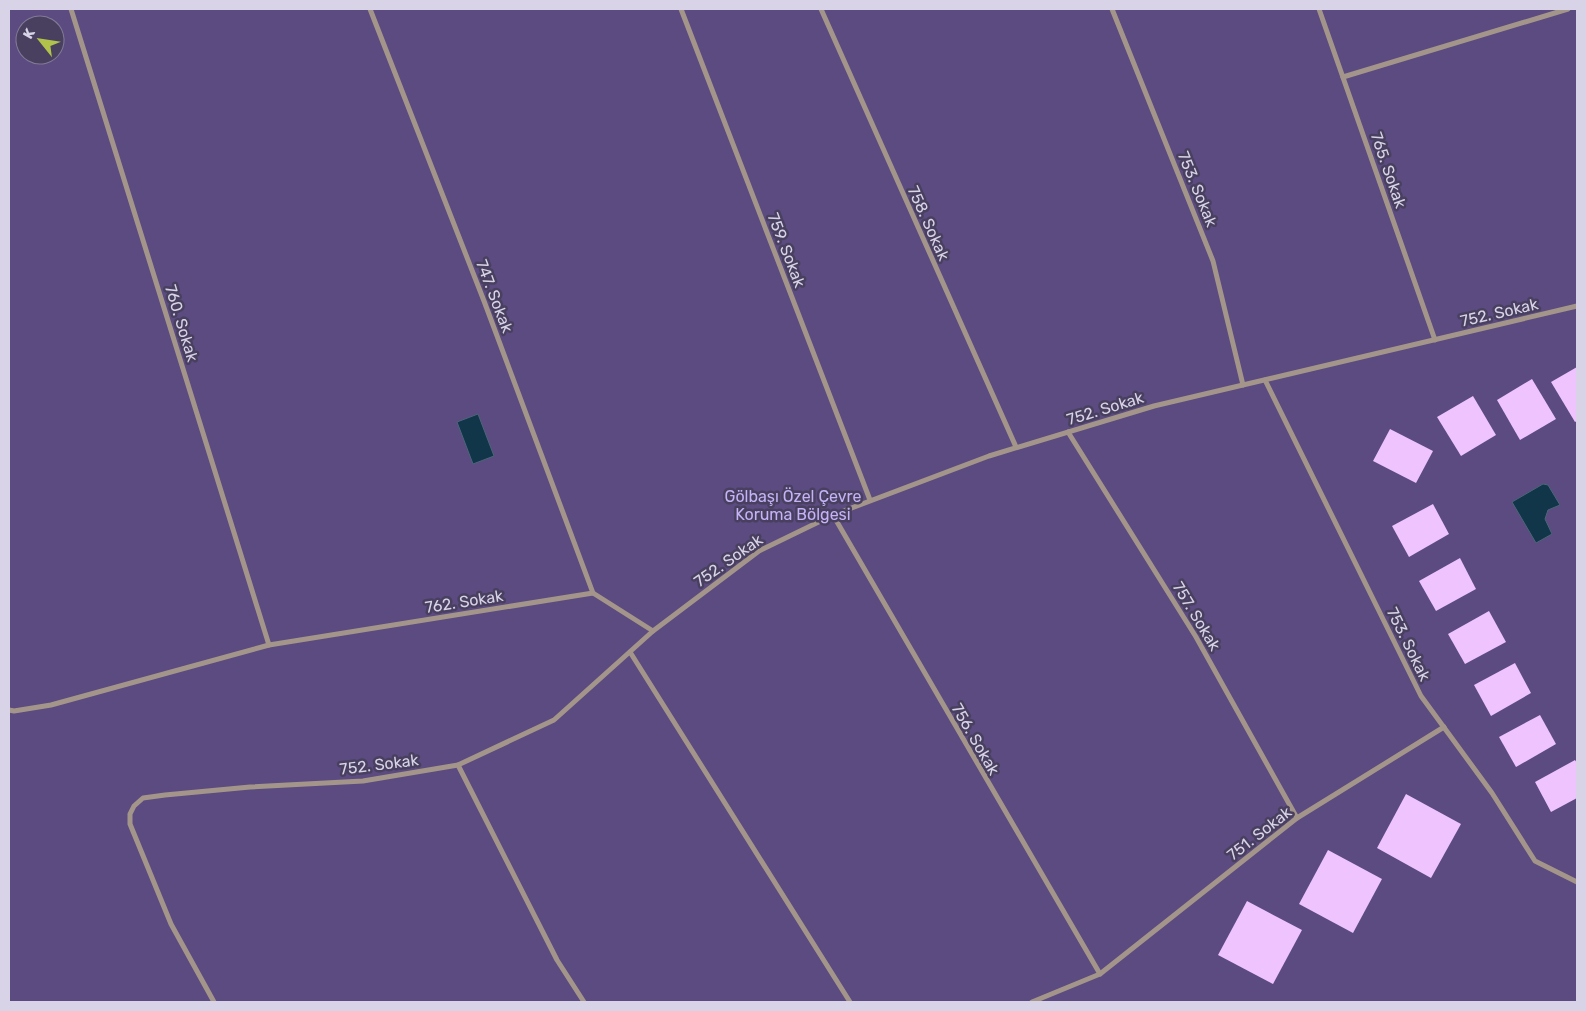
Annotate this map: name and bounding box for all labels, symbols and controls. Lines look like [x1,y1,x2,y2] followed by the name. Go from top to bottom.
[15,15,65,65] north arrow
[19,25,39,42] text: K
[1367,130,1411,211] street label: 765. Sokak
[1174,149,1222,230] street label: 753. Sokak
[904,183,954,264] street label: 758. Sokak
[764,210,810,291] street label: 759. Sokak
[472,257,517,336] street label: 747. Sokak
[161,282,202,365] street label: 760. Sokak
[1458,294,1541,331] street label: 752. Sokak
[1064,388,1147,429] street label: 752. Sokak
[725,487,862,524] park label: Gölbaşı Özel Çevre Koruma Bölgesi
[690,529,767,591] street label: 752. Sokak
[1169,578,1225,655] street label: 757. Sokak
[424,586,505,617] street label: 762. Sokak
[1383,604,1435,685] street label: 753. Sokak
[947,700,1004,779] street label: 756. Sokak
[339,750,420,779] street label: 752. Sokak
[1223,802,1296,864] street label: 751. Sokak

